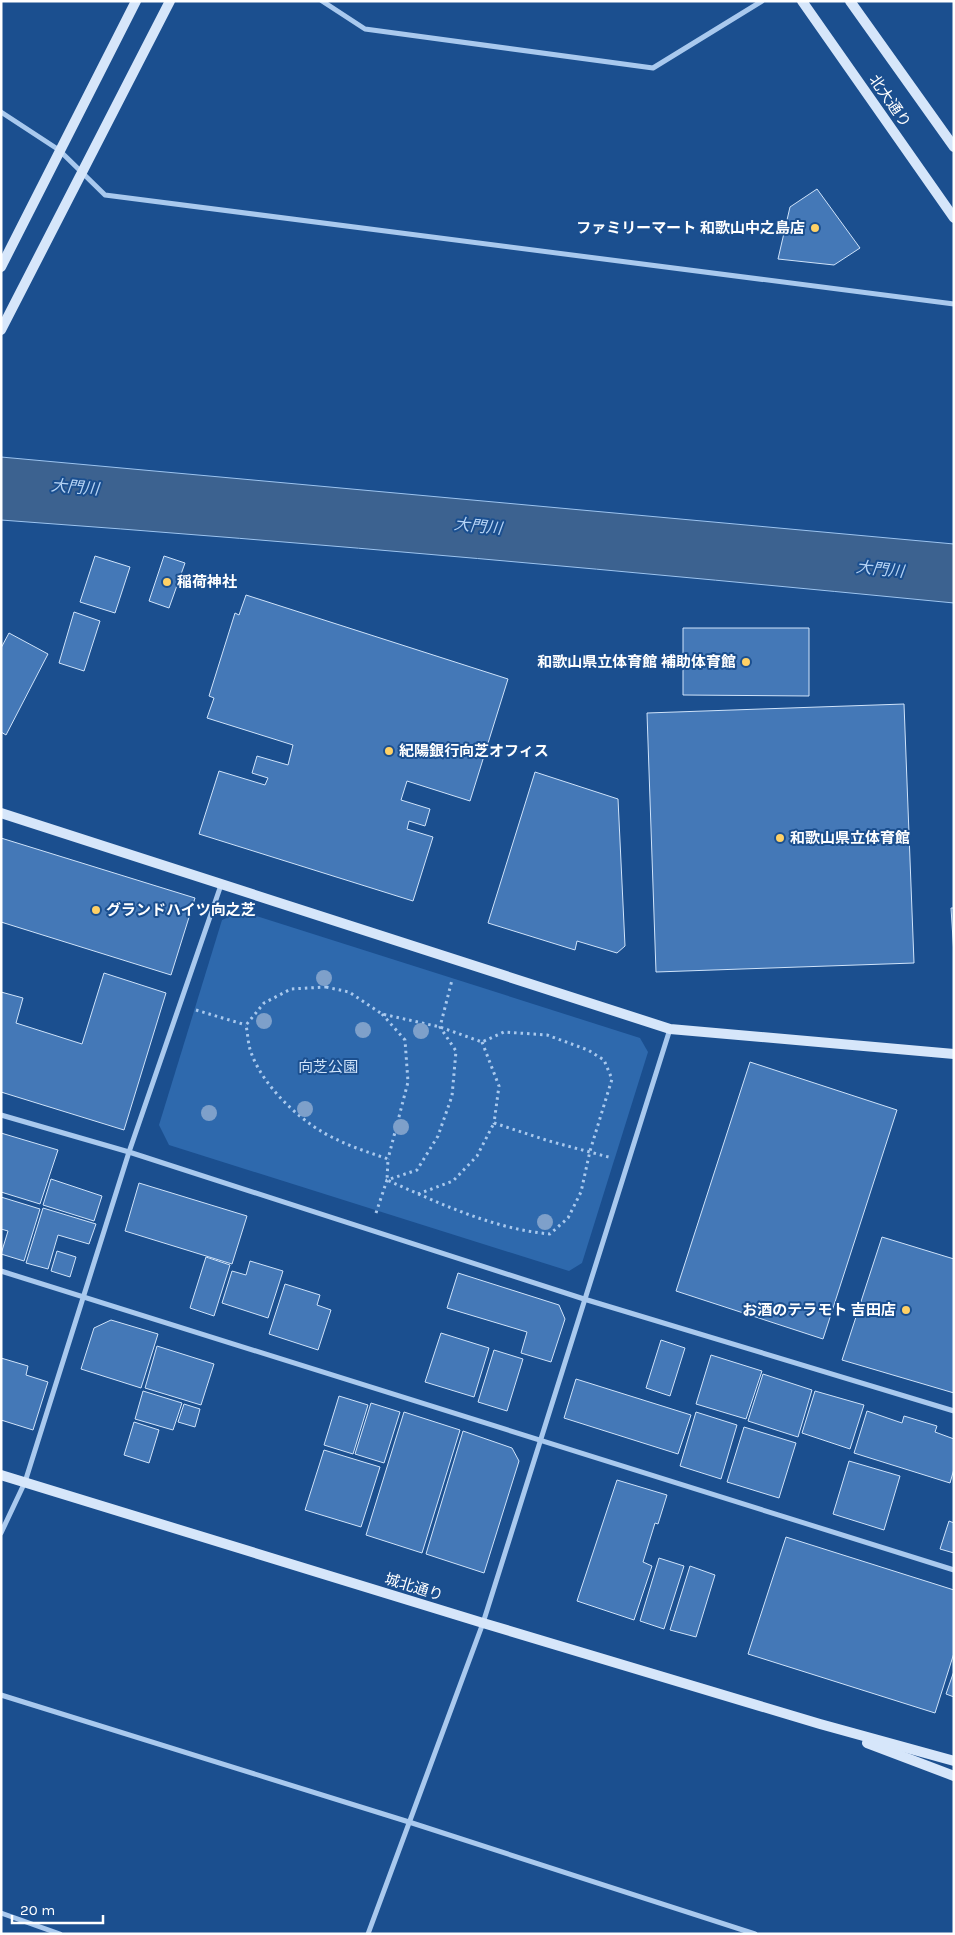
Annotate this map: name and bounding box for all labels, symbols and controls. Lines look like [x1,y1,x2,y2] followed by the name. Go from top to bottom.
[865,71,915,131] street label: 北大通り
[576,219,805,237] place label: ファミリーマート 和歌山中之島店
[809,222,821,234] marker: ファミリーマート 和歌山中之島店
[50,475,102,499] water label: 大門川
[453,514,505,538] water label: 大門川
[855,557,907,581] water label: 大門川
[177,573,237,591] place label: 稲荷神社
[161,576,173,588] marker: 稲荷神社
[537,653,736,671] place label: 和歌山県立体育館 補助体育館
[740,656,752,668] marker: 和歌山県立体育館 補助体育館
[399,742,549,760] place label: 紀陽銀行向芝オフィス
[383,745,395,757] marker: 紀陽銀行向芝オフィス
[790,829,910,847] place label: 和歌山県立体育館
[774,832,786,844] marker: 和歌山県立体育館
[106,901,256,919] place label: グランドハイツ向之芝
[90,904,102,916] marker: グランドハイツ向之芝
[298,1058,358,1076] park label: 向芝公園
[742,1301,896,1319] place label: お酒のテラモト 吉田店
[900,1304,912,1316] marker: お酒のテラモト 吉田店
[383,1570,445,1604] street label: 城北通り
[12,1892,104,1924] scale bar
[20,1901,55,1919] text: 20 m

